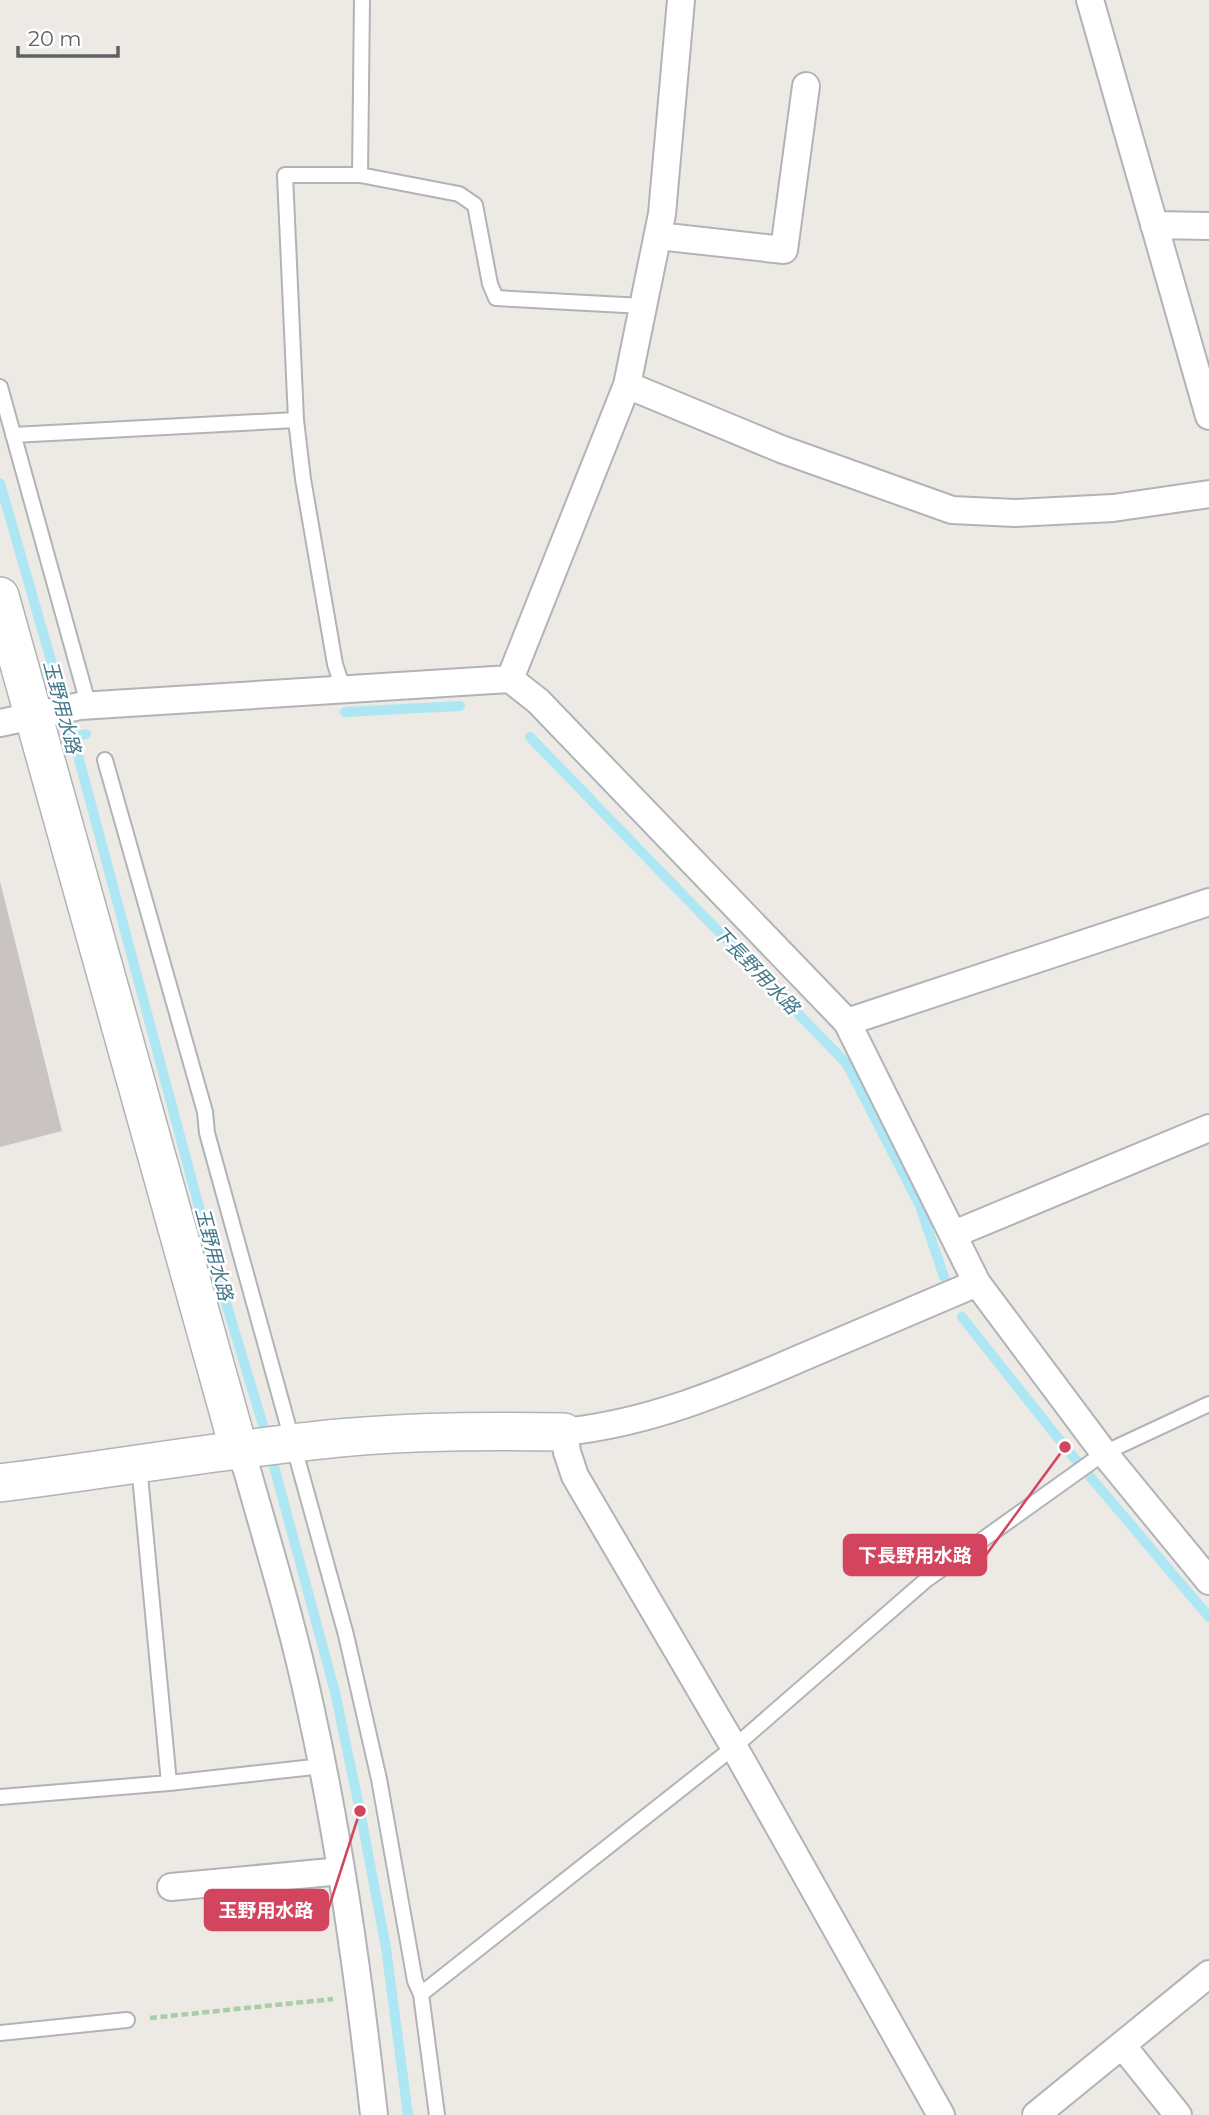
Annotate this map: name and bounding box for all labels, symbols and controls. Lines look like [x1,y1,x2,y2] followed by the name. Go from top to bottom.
[18,14,117,58] scale bar
[28,26,82,51] text: 20 m
[39,658,86,758] water label: 玉野用水路
[708,921,805,1020] water label: 下長野用水路
[191,1205,238,1305] water label: 玉野用水路
[844,1535,986,1575] callout: 下長野用水路
[858,1544,972,1567] text: 下長野用水路
[205,1890,328,1930] callout: 玉野用水路
[218,1899,314,1922] text: 玉野用水路

